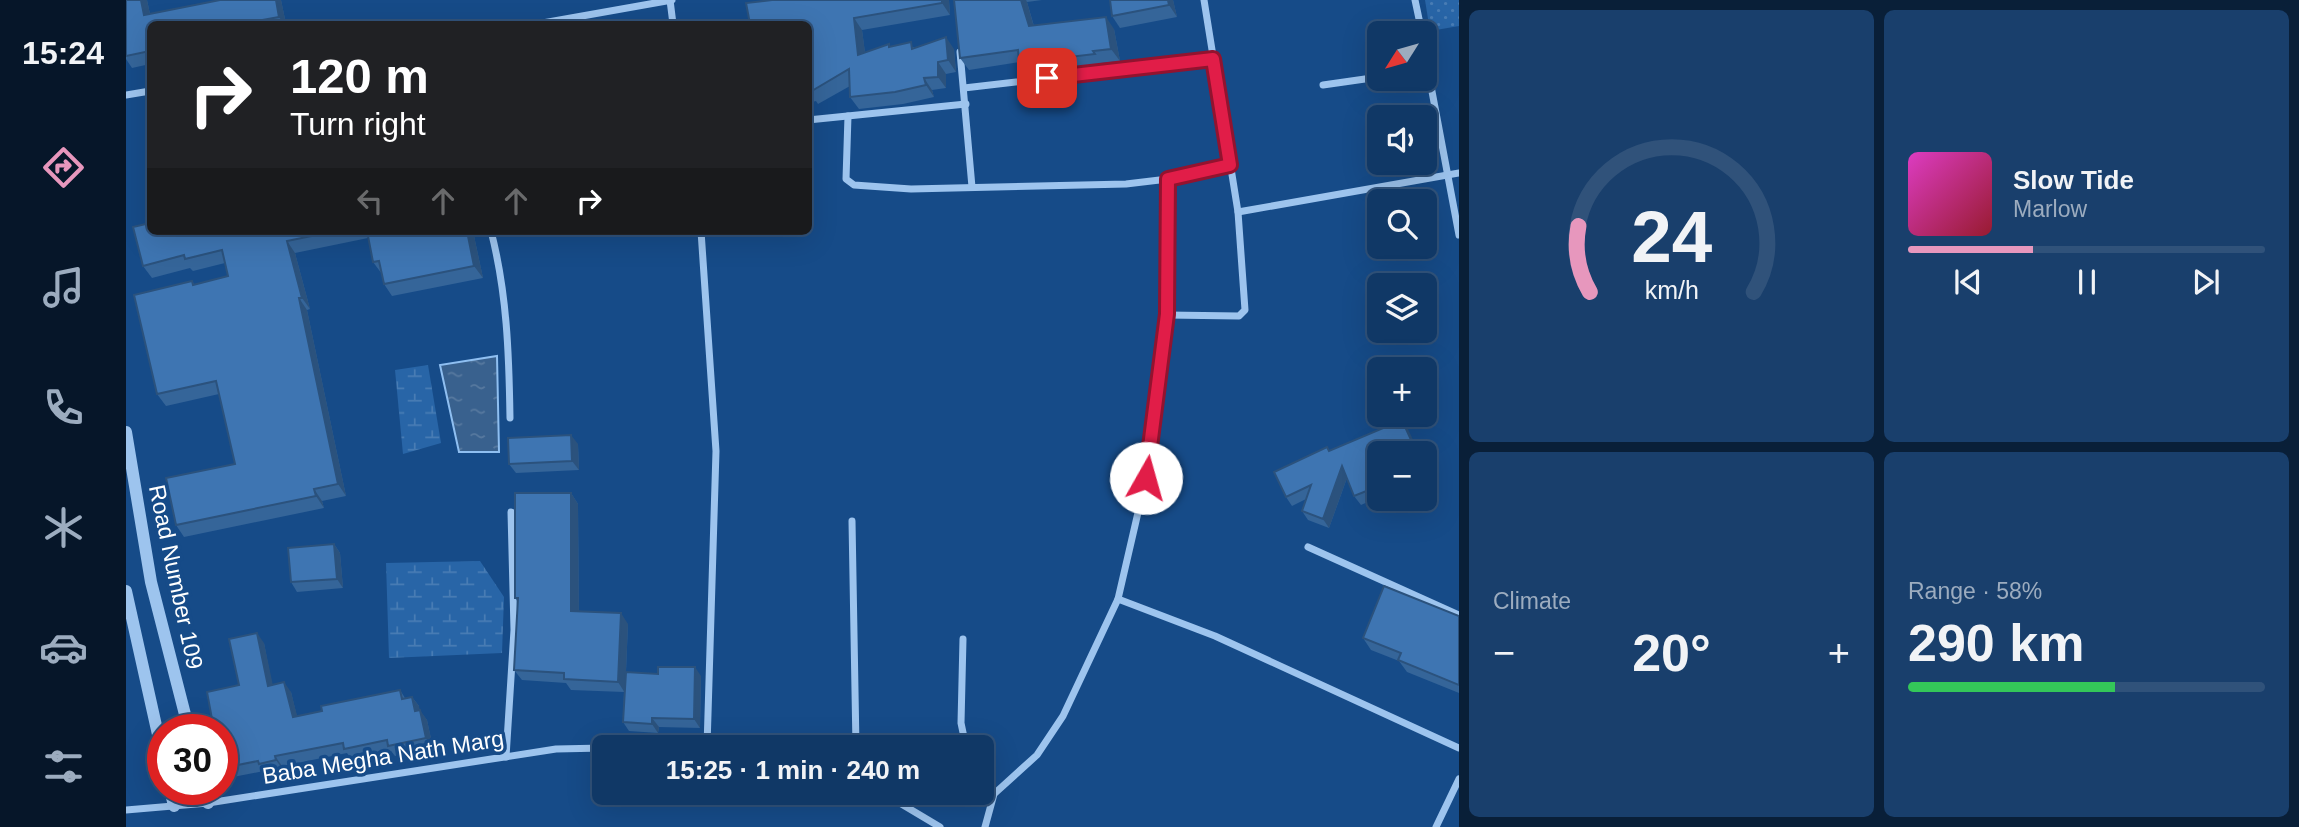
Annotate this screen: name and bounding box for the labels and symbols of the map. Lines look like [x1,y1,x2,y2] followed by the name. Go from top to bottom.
[1367,21,1437,91] north arrow
[1017,48,1077,108] pin
[1109,441,1183,515] position arrow
[144,482,208,672] street label: Road Number 109
[147,714,238,805] speed limit sign: 30
[260,725,506,789] street label: Baba Megha Nath Marg

